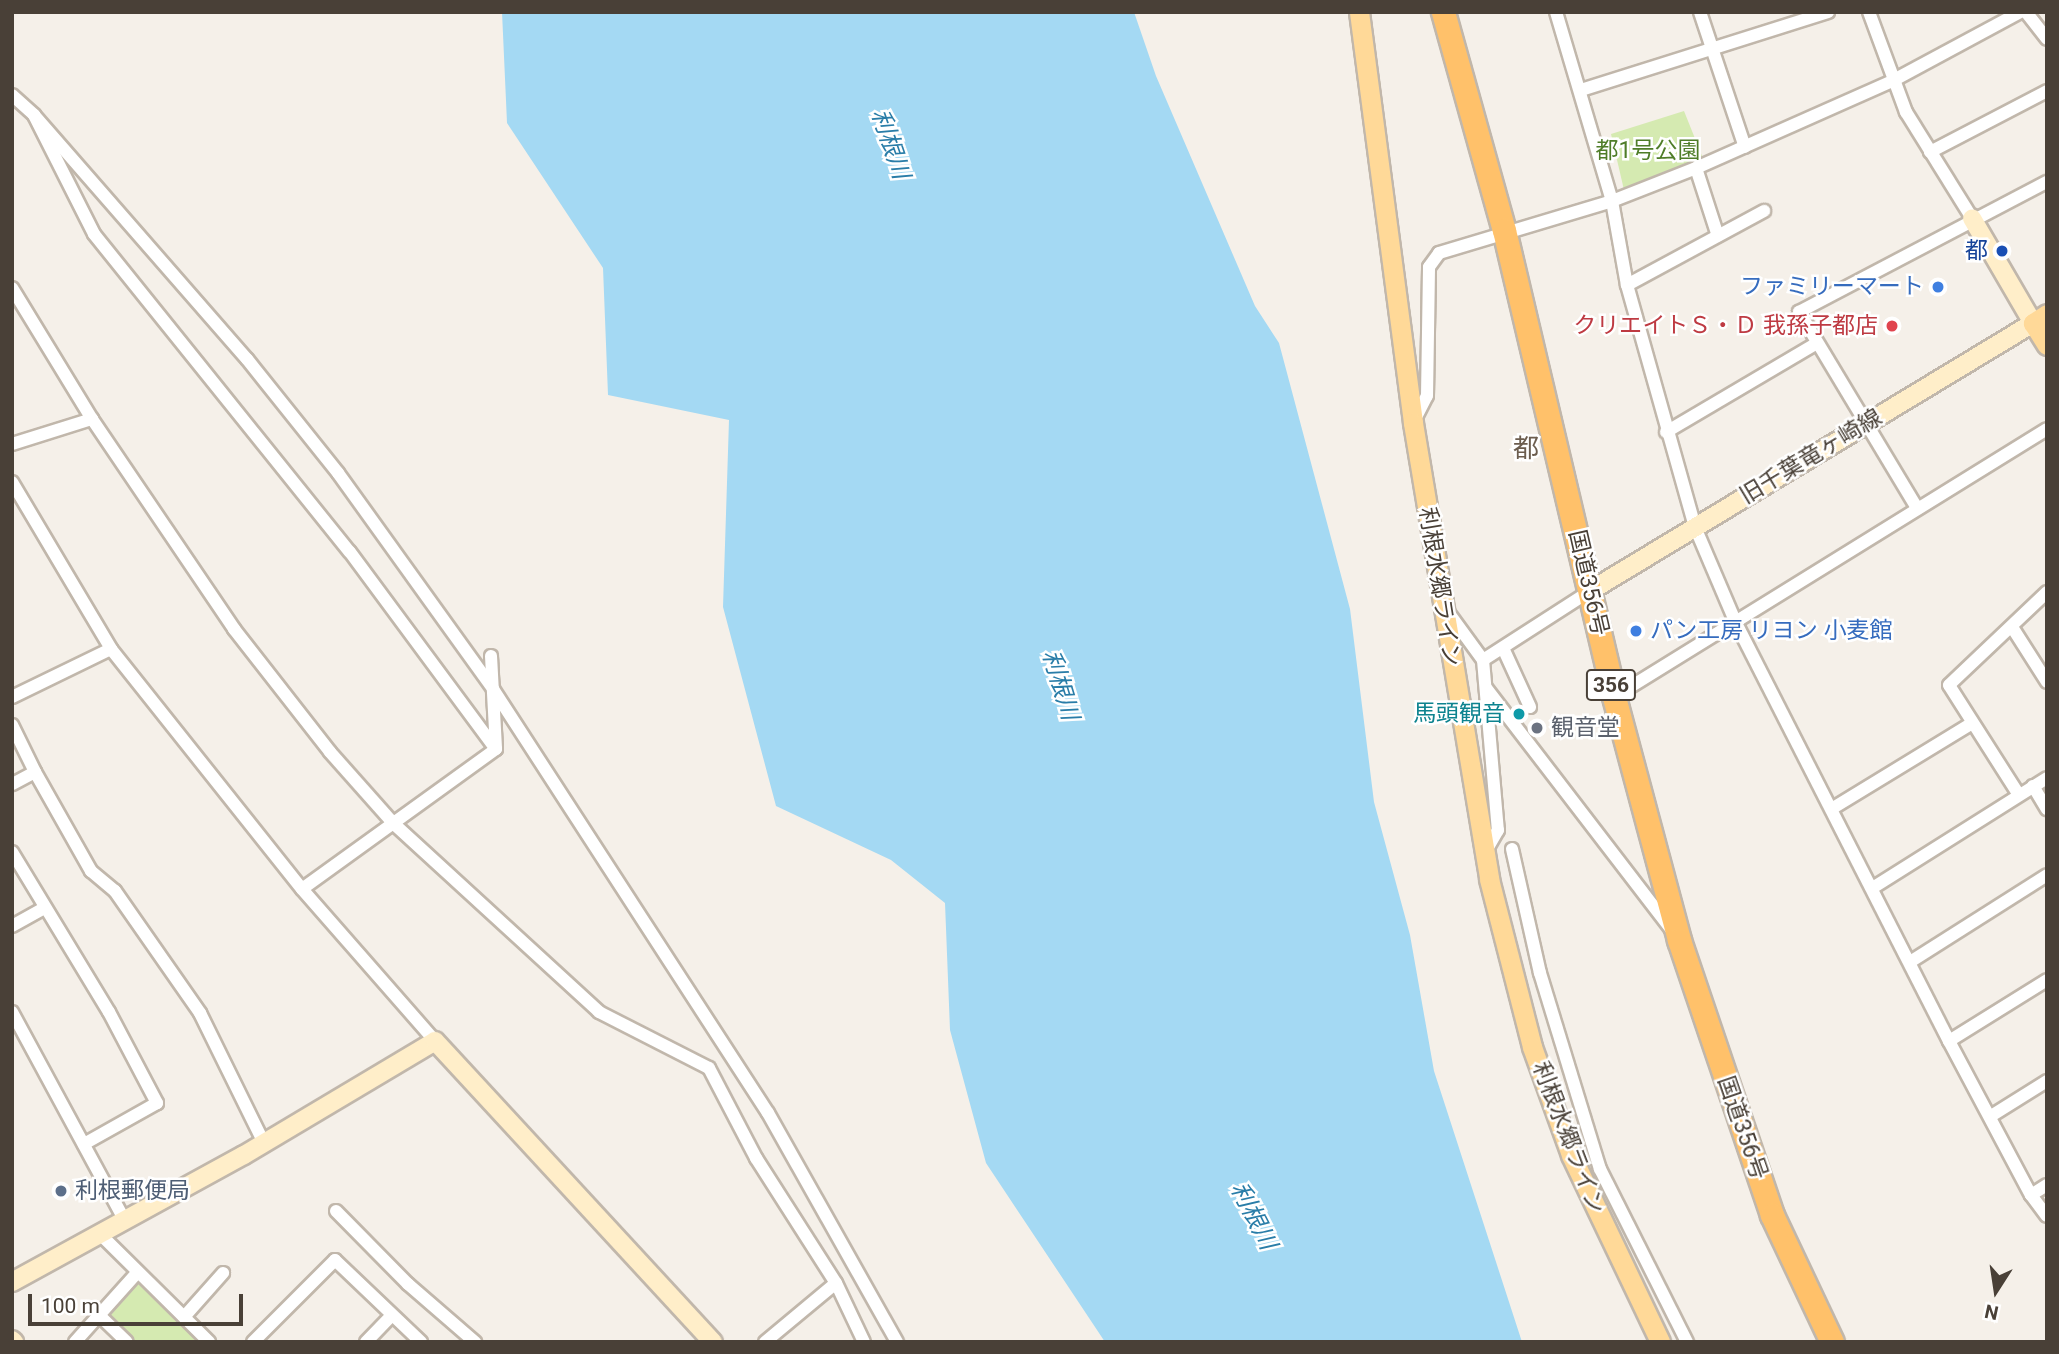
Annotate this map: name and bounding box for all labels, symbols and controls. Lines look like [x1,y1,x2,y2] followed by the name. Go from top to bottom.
[865,105,915,183] water label: 利根川
[1596,137,1700,165] park label: 都1号公園
[1965,237,1988,265] place label: 都
[1994,243,2010,259] marker: 都
[1740,273,1924,301] place label: ファミリーマート
[1930,279,1946,295] marker: ファミリーマート
[1573,312,1878,340] place label: クリエイトＳ・Ｄ 我孫子都店
[1884,318,1900,334] marker: クリエイトＳ・Ｄ 我孫子都店
[1735,404,1887,510] street label: 旧千葉竜ヶ崎線
[1513,433,1539,465] district label: 都
[1413,505,1465,669] street label: 利根水郷ライン
[1562,527,1614,639] street label: 国道356号
[1650,617,1891,645] place label: パン工房 リヨン 小麦館
[1628,623,1644,639] marker: パン工房 リヨン 小麦館
[1036,646,1084,724] water label: 利根川
[1585,668,1637,702] road number: 356
[1413,700,1505,728] place label: 馬頭観音
[1511,706,1527,722] marker: 馬頭観音
[1551,714,1620,742] place label: 観音堂
[1529,720,1545,736] marker: 観音堂
[1526,1058,1610,1218] street label: 利根水郷ライン
[1711,1073,1773,1183] street label: 国道356号
[75,1177,190,1205] place label: 利根郵便局
[1224,1177,1282,1255] water label: 利根川
[53,1183,69,1199] marker: 利根郵便局
[1961,1256,2031,1326] north arrow
[32,1280,247,1324] scale bar
[41,1294,100,1318] text: 100 m
[1983,1299,2000,1325] text: N

